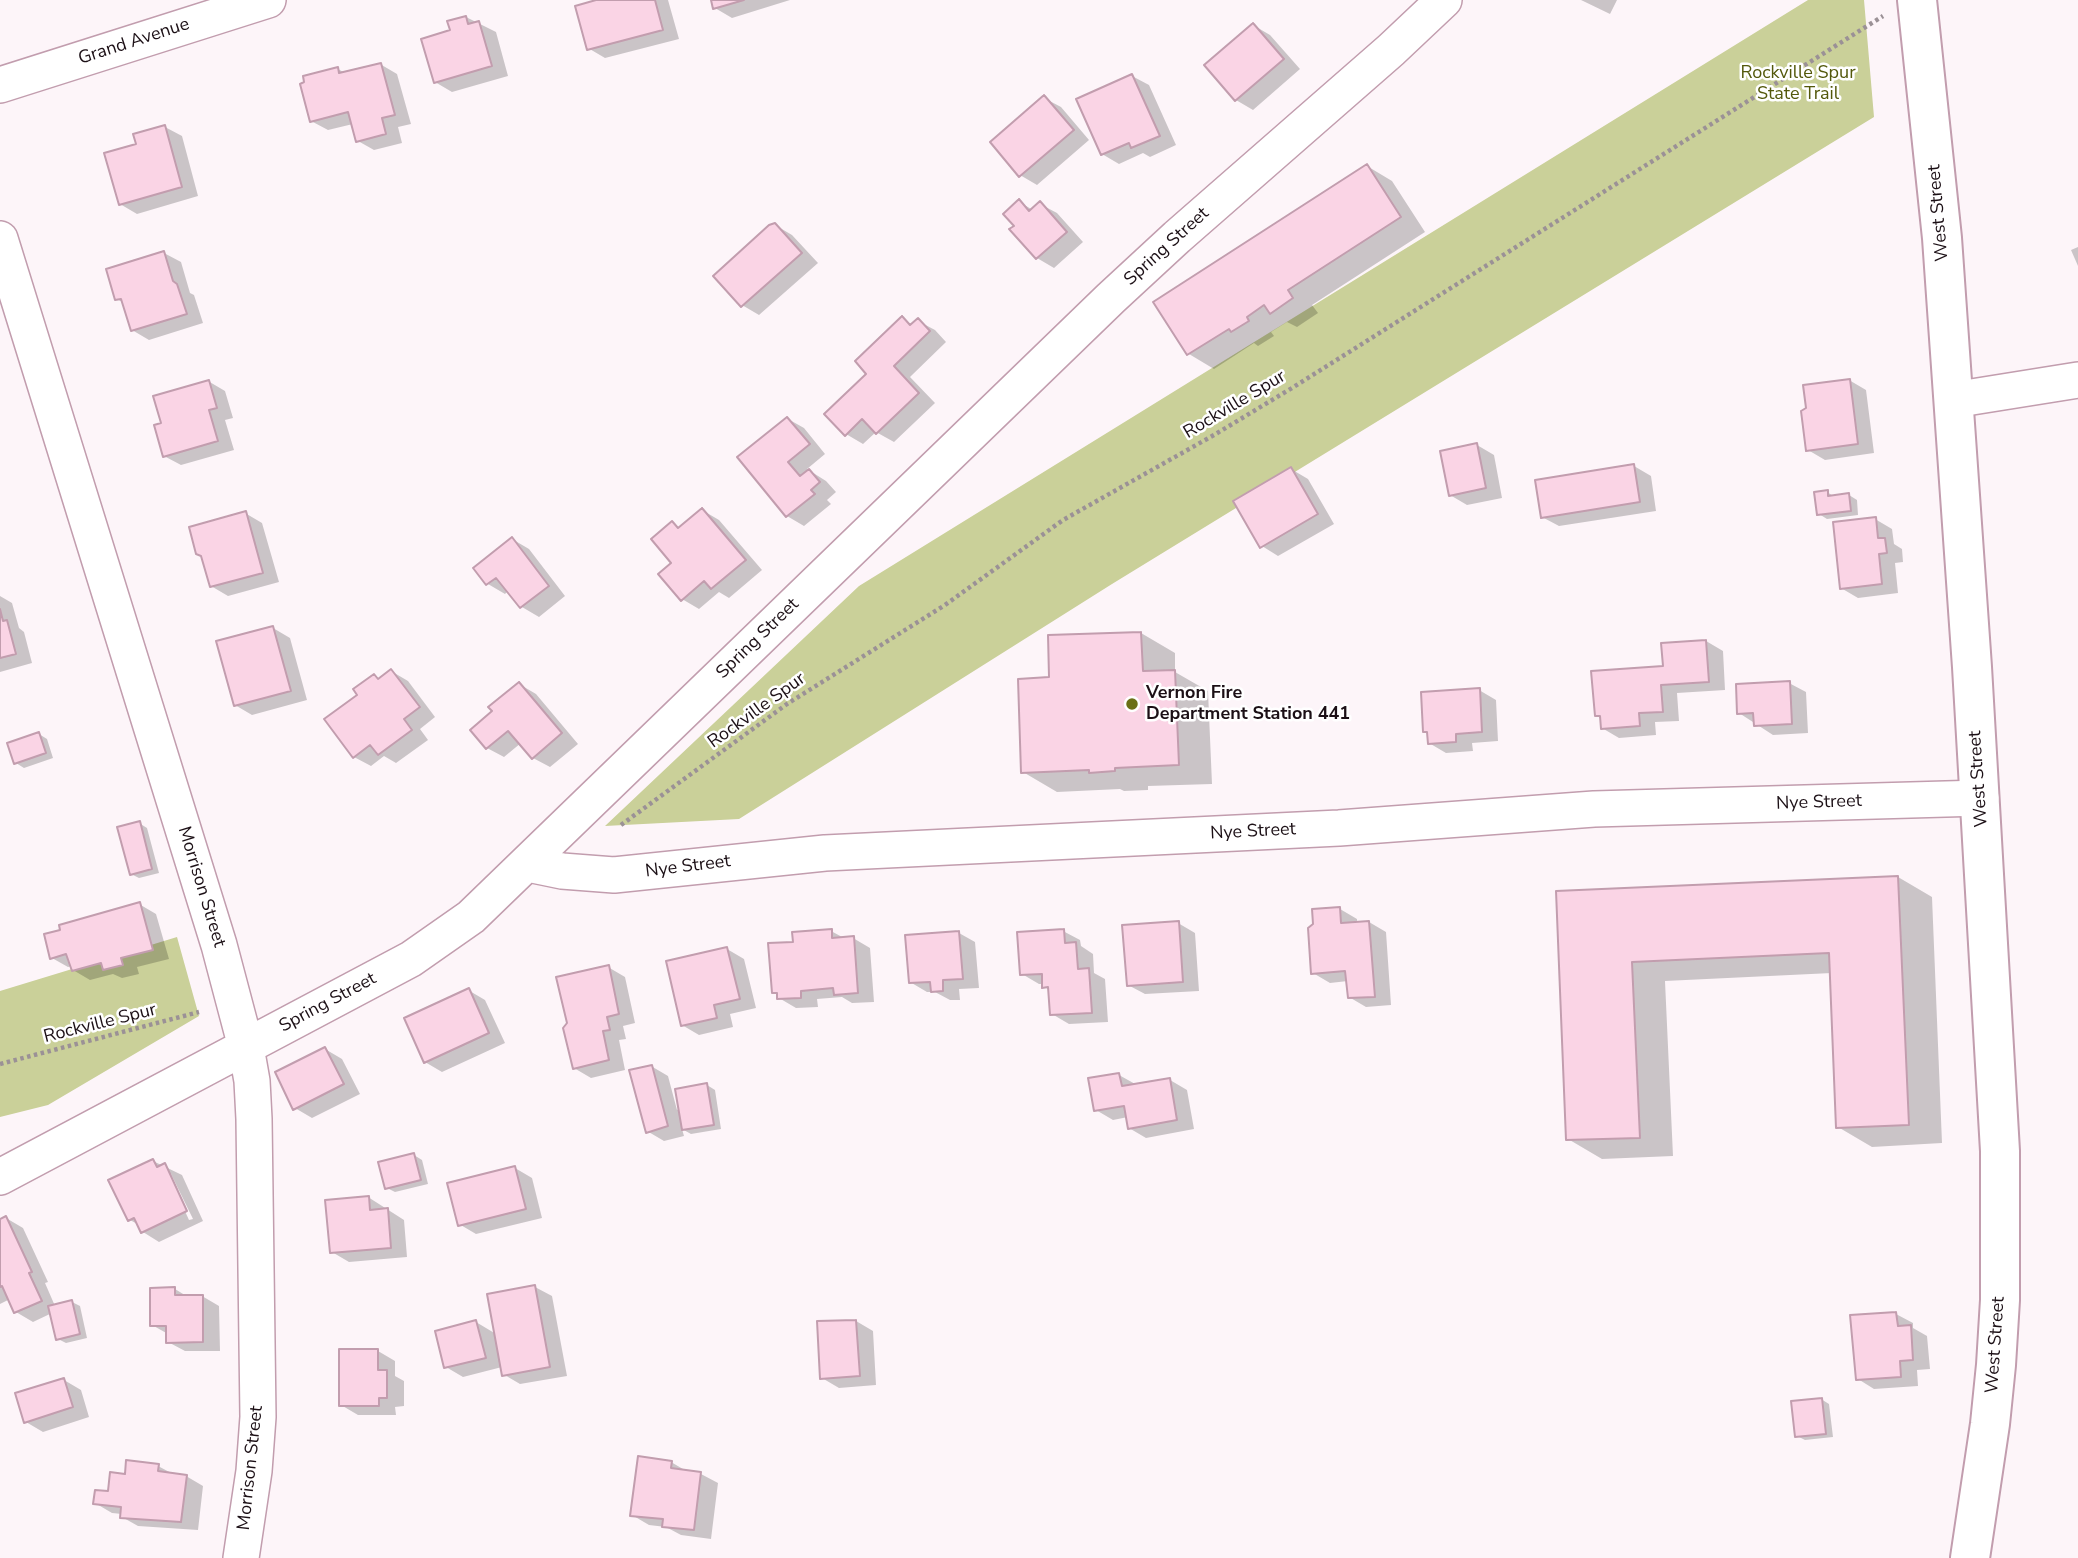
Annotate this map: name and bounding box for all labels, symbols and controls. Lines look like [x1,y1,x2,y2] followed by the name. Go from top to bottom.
[76,14,192,70] street label: Grand Avenue
[1740,63,1856,106] park label: Rockville Spur State Trail
[1924,164,1954,262] street label: West Street
[1120,203,1214,291] street label: Spring Street
[1180,366,1290,444] street label: Rockville Spur
[712,594,804,684] street label: Spring Street
[704,668,810,754] street label: Rockville Spur
[1146,683,1350,726] place label: Vernon Fire Department Station 441
[1124,696,1140,712] marker: Vernon Fire Department Station 441
[1965,730,1993,828] street label: West Street
[1776,791,1862,815] street label: Nye Street
[1210,819,1296,845] street label: Nye Street
[172,824,230,950] street label: Morrison Street
[644,851,732,883] street label: Nye Street
[276,968,380,1038] street label: Spring Street
[41,1000,159,1048] street label: Rockville Spur
[1982,1296,2010,1394] street label: West Street
[234,1405,268,1531] street label: Morrison Street

